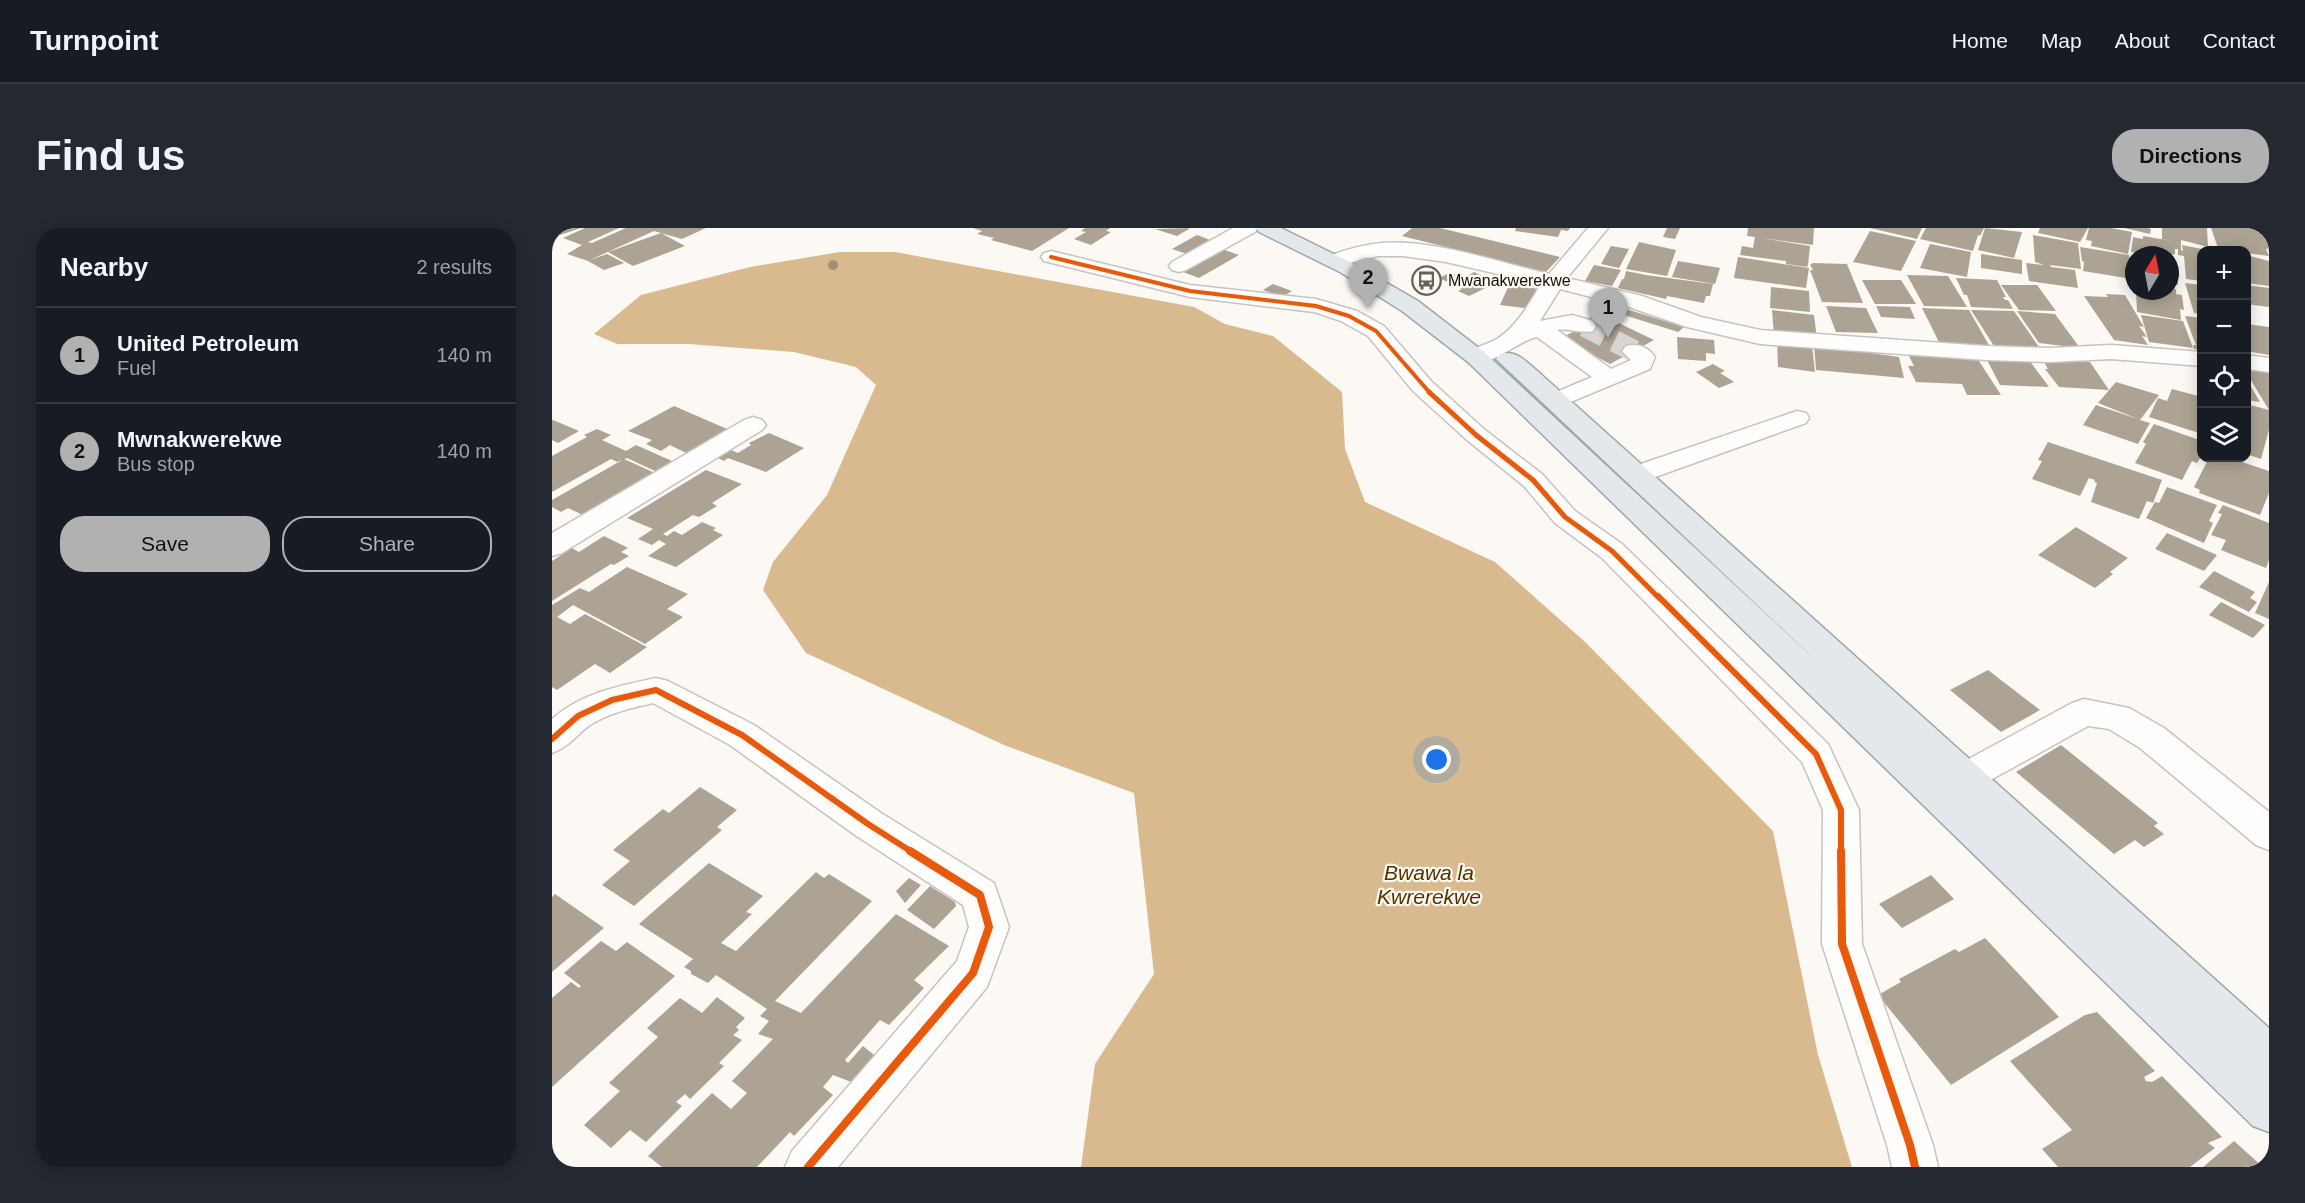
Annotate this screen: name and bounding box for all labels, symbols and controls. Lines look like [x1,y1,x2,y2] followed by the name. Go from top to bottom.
[30,25,159,56] text: Turnpoint
[1952,29,2008,52] text: Home
[2041,29,2082,52] text: Map
[2115,29,2170,52] text: About
[2203,29,2275,52] text: Contact
[2112,129,2269,183] button: Directions
[36,132,185,179] text: Find us
[2125,246,2179,300] north arrow
[2197,246,2251,462] map controls
[2197,246,2251,300] button: +
[60,252,148,282] text: Nearby
[416,256,492,278] text: 2 results
[1348,259,1388,308] pin: 2
[1411,264,1443,296] bus stop icon: Mwanakwerekwe
[1448,272,1571,289] place label: Mwanakwerekwe
[1588,288,1628,338] pin: 1
[2197,300,2251,354] button: −
[117,331,299,356] text: United Petroleum
[74,344,85,366] text: 1
[436,344,492,366] text: 140 m
[2197,354,2251,408] button: locate
[117,357,156,379] text: Fuel
[2197,408,2251,462] button: layers
[117,427,282,452] text: Mwnakwerekwe
[74,440,85,462] text: 2
[436,440,492,462] text: 140 m
[117,453,195,475] text: Bus stop
[60,516,270,572] button: Save
[282,516,492,572] button: Share
[1422,745,1451,774] your location
[1377,861,1481,908] water label: Bwawa la Kwrerekwe

